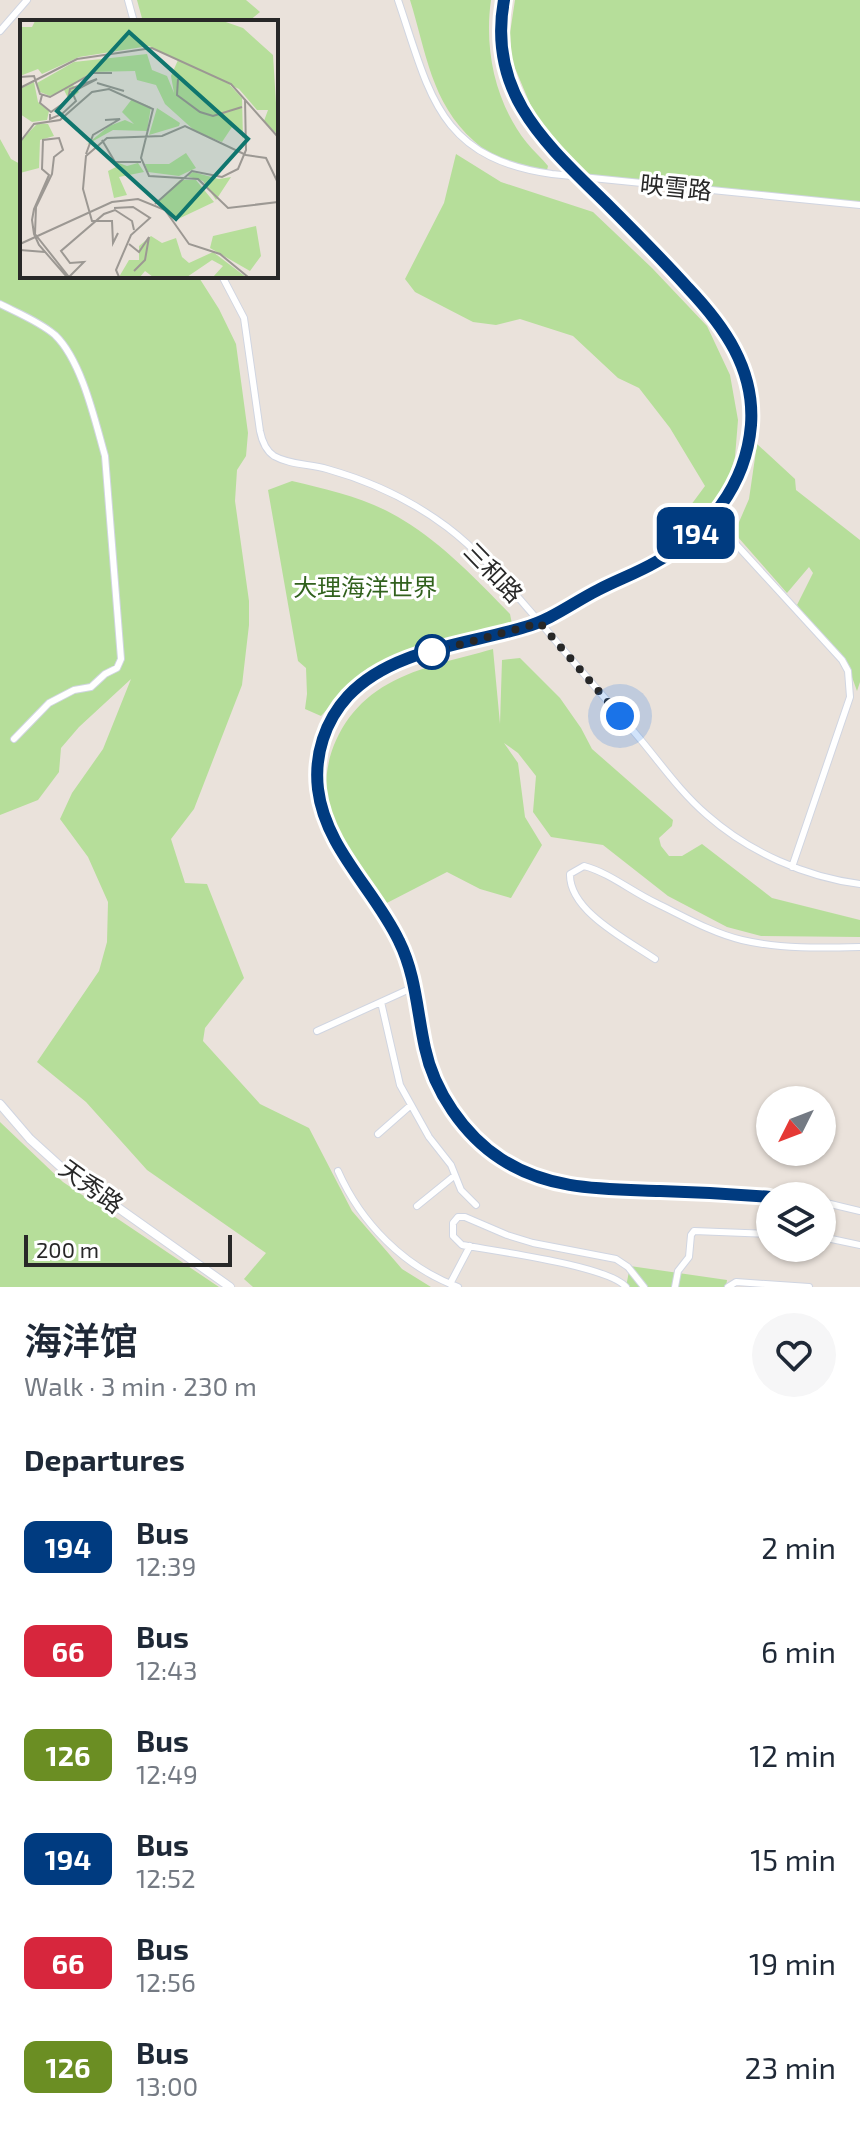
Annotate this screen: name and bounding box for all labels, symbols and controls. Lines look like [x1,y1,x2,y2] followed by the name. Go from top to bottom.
[20,20,278,278] inset map
[639,168,713,205] street label: 映雪路
[650,507,742,559] line badge: 194
[673,516,719,550] text: 194
[459,536,530,608] street label: 三和路
[293,572,437,601] park label: 大理海洋世界
[415,635,449,669] unlabelled marker
[600,696,640,736] your location
[756,1086,836,1166] north arrow
[756,1086,836,1262] map controls
[54,1153,130,1219] street label: 天秀路
[756,1182,836,1262] button: layers
[24,1231,232,1267] scale bar
[36,1236,99,1262] text: 200 m
[752,1313,836,1397] button: heart
[24,1317,138,1363] text: 海洋馆
[24,1370,257,1401] text: Walk · 3 min · 230 m
[24,1441,185,1477] text: Departures
[136,1514,189,1550] text: Bus
[761,1529,836,1565] text: 2 min
[45,1530,91,1564] text: 194
[136,1550,196,1581] text: 12:39
[136,1618,189,1654] text: Bus
[761,1633,836,1669] text: 6 min
[51,1634,85,1668] text: 66
[136,1654,198,1685] text: 12:43
[136,1722,189,1758] text: Bus
[749,1737,836,1773] text: 12 min
[46,1738,90,1772] text: 126
[136,1758,198,1789] text: 12:49
[136,1826,189,1862] text: Bus
[750,1841,836,1877] text: 15 min
[45,1842,91,1876] text: 194
[136,1862,196,1893] text: 12:52
[136,1930,189,1966] text: Bus
[749,1945,836,1981] text: 19 min
[51,1946,85,1980] text: 66
[136,1966,196,1997] text: 12:56
[136,2034,189,2070] text: Bus
[745,2049,836,2085] text: 23 min
[46,2050,90,2084] text: 126
[136,2070,198,2101] text: 13:00

